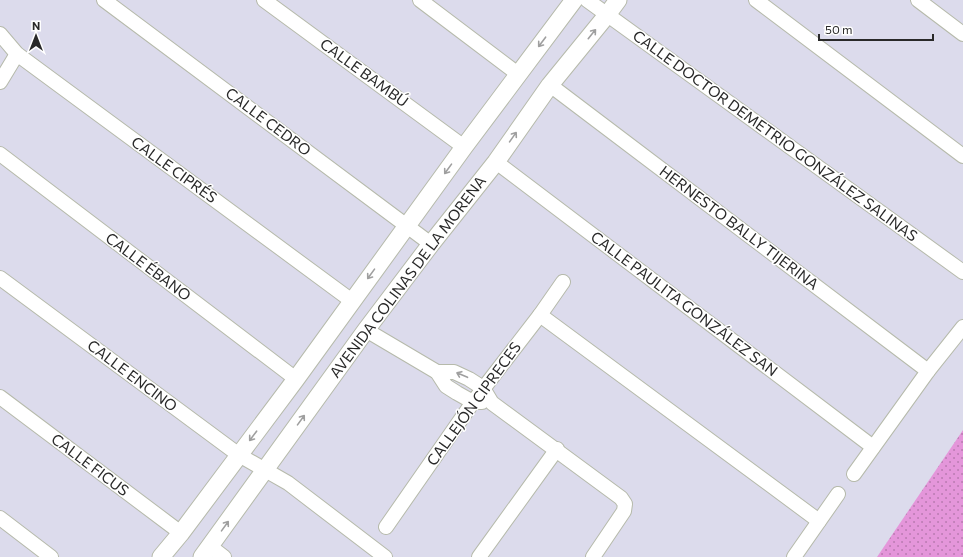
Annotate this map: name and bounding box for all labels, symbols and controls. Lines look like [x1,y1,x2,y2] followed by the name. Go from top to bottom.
[16,16,56,56] north arrow
[819,16,933,42] scale bar
[32,19,40,32] text: N
[825,22,853,36] text: 50 m
[630,25,922,245] street label: CALLE DOCTOR DEMETRIO GONZÁLEZ SALINAS
[588,28,596,39] one-way arrow
[317,33,413,110] street label: CALLE BAMBÚ
[538,37,546,48] one-way arrow
[223,83,315,159] street label: CALLE CEDRO
[128,131,222,206] street label: CALLE CIPRÉS
[509,132,517,143] one-way arrow
[657,162,823,293] street label: HERNESTO BALLY TIJERINA
[444,163,452,174] one-way arrow
[325,172,489,381] street label: AVENIDA COLINAS DE LA MORENA
[588,226,782,379] street label: CALLE PAULITA GONZÁLEZ SAN
[102,228,195,304] street label: CALLE ÉBANO
[367,269,375,280] one-way arrow
[84,336,181,415] street label: CALLE ENCINO
[422,337,524,469] street label: CALLEJÓN CIPRECES
[456,371,468,379] one-way arrow
[297,415,305,426] one-way arrow
[48,429,133,499] street label: CALLE FICUS
[249,430,257,441] one-way arrow
[221,520,230,531] one-way arrow

